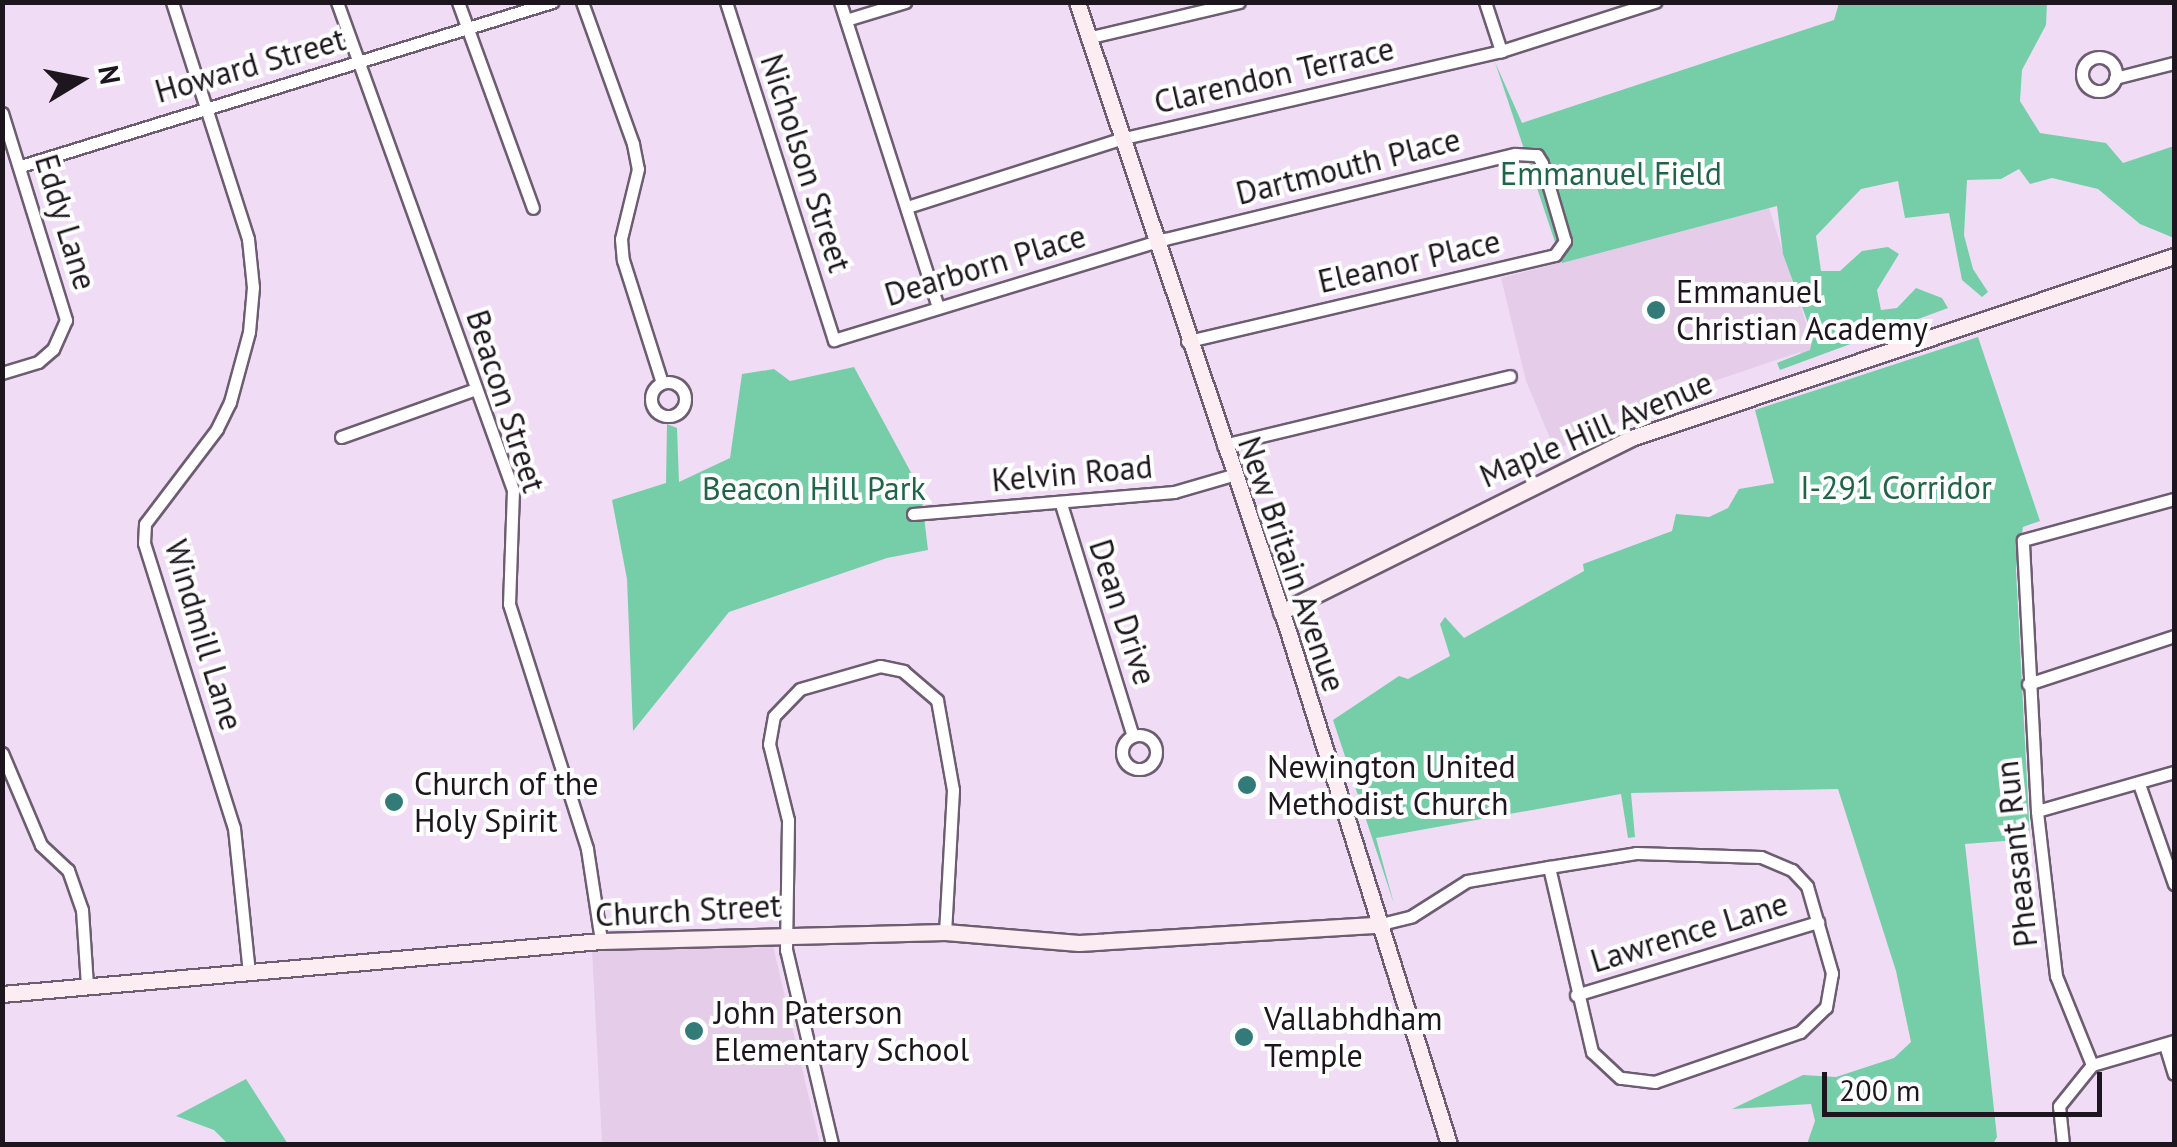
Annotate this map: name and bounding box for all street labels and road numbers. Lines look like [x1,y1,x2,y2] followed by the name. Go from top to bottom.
[150,20,350,110] street label: Howard Street
[1150,29,1398,121] street label: Clarendon Terrace
[753,49,859,277] street label: Nicholson Street
[1232,120,1464,212] street label: Dartmouth Place
[27,149,105,295] street label: Eddy Lane
[880,216,1090,314] street label: Dearborn Place
[1314,221,1504,301] street label: Eleanor Place
[458,305,554,497] street label: Beacon Street
[1473,363,1719,495] street label: Maple Hill Avenue
[1230,431,1354,697] street label: New Britain Avenue
[990,447,1154,499] street label: Kelvin Road
[1081,534,1165,690] street label: Dean Drive
[157,535,251,735] street label: Windmill Lane
[1987,759,2045,949] street label: Pheasant Run
[1586,884,1792,980] street label: Lawrence Lane
[594,886,782,934] street label: Church Street

